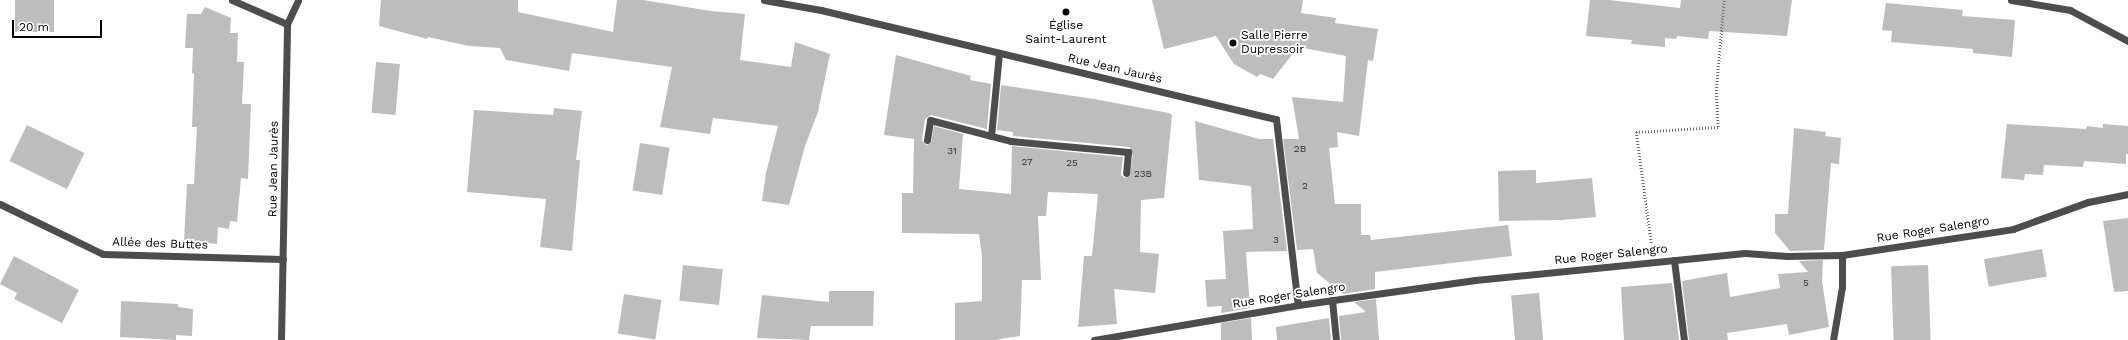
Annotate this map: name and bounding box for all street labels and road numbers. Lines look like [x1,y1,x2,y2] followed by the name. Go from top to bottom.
[1066,51,1164,87] street label: Rue Jean Jaurès
[266,120,282,218] street label: Rue Jean Jaurès
[1875,214,1991,246] street label: Rue Roger Salengro
[112,235,208,253] street label: Allée des Buttes
[1553,242,1669,268] street label: Rue Roger Salengro
[1231,280,1347,312] street label: Rue Roger Salengro

